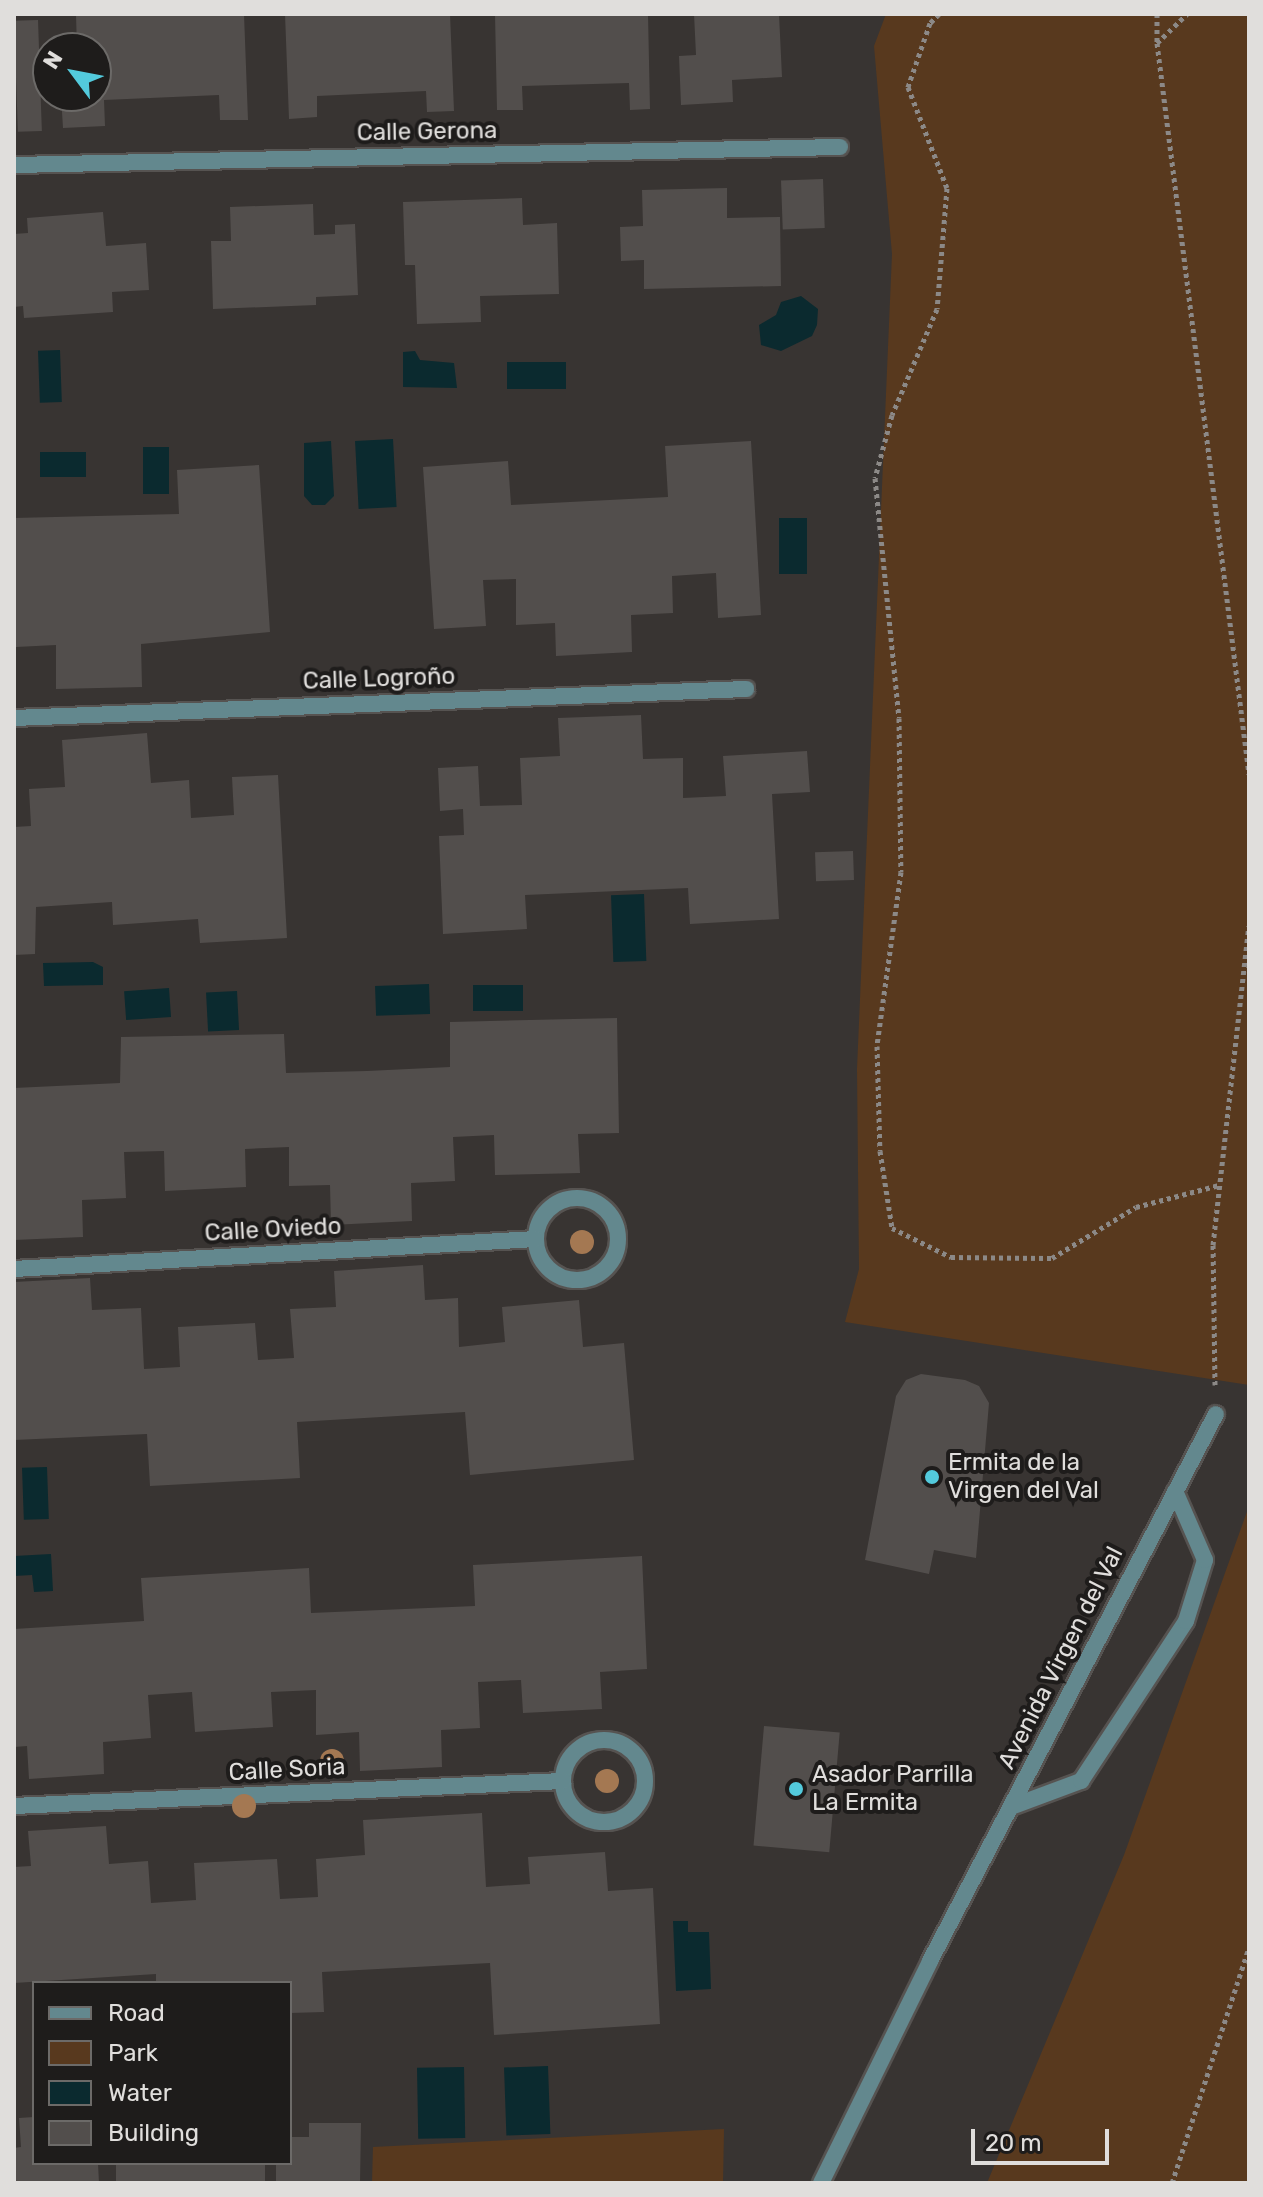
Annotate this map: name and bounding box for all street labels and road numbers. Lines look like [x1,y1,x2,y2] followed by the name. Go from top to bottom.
[357,116,497,148] street label: Calle Gerona
[302,662,456,696] street label: Calle Logroño
[204,1212,342,1248] street label: Calle Oviedo
[992,1542,1130,1774] street label: Avenida Virgen del Val
[228,1753,346,1787] street label: Calle Soria

